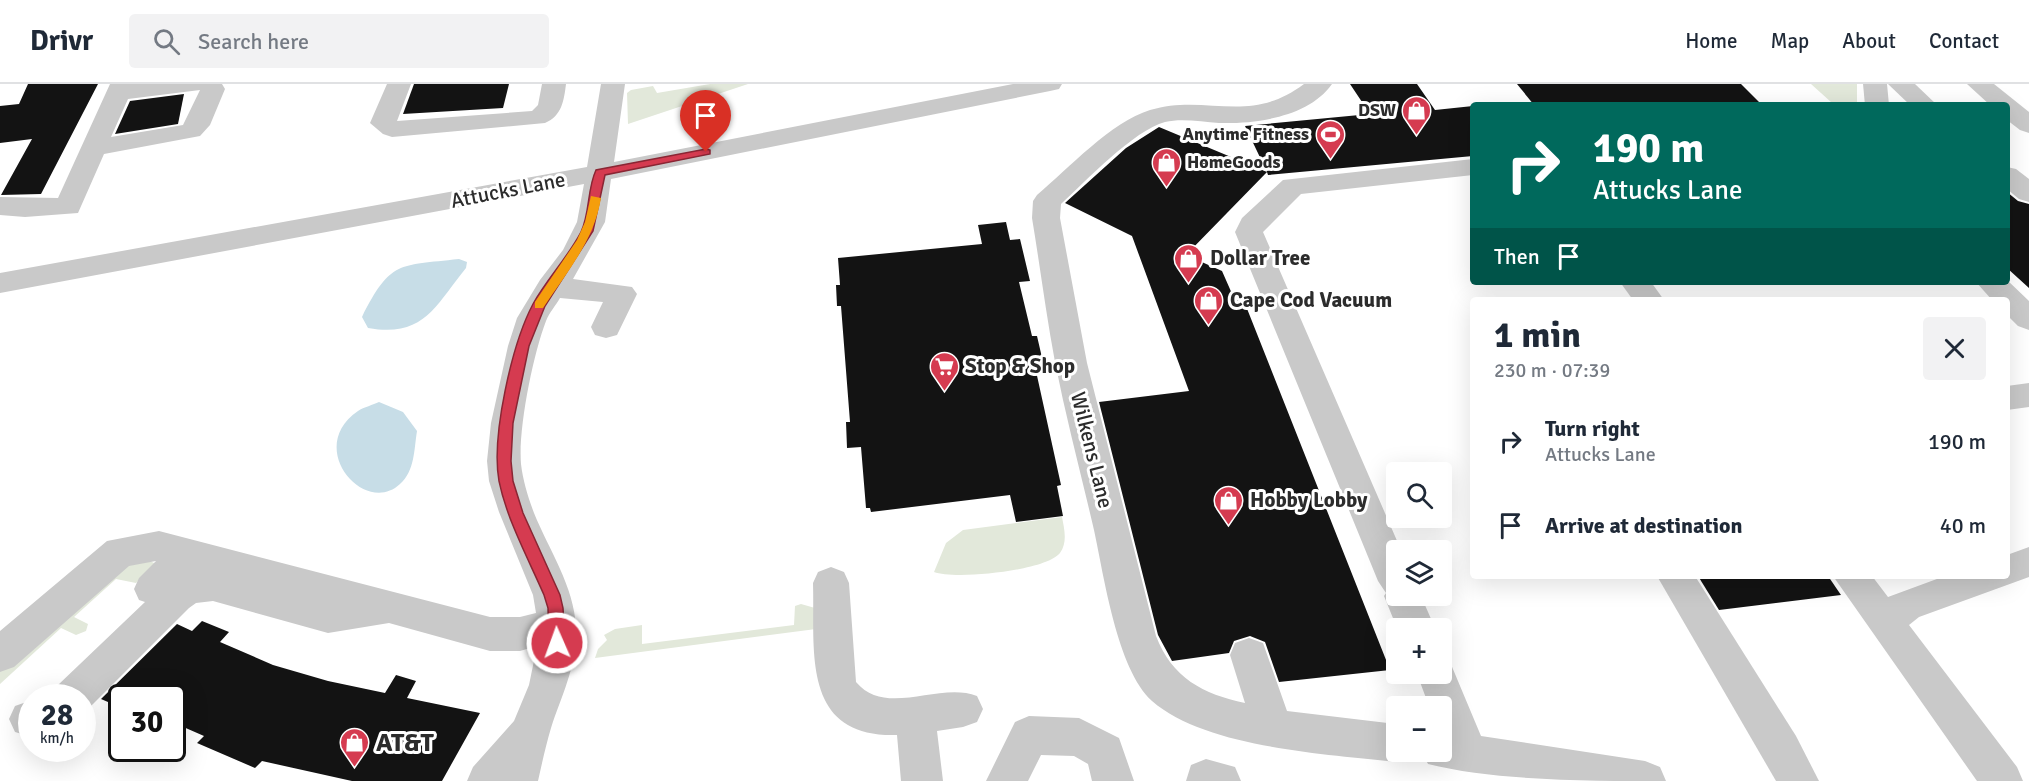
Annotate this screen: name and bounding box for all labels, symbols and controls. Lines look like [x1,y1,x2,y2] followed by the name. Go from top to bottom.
[129,14,549,68] search box
[30,24,93,58] text: Drivr
[150,25,183,58] icon: search
[198,28,309,55] text: Search here
[1685,28,1738,54] text: Home
[1771,28,1809,54] text: Map
[1842,28,1896,54] text: About
[1929,28,1999,54] text: Contact
[680,90,731,152] pin
[1401,94,1433,136] shop icon: DSW
[689,99,722,132] icon: arrive
[1358,99,1396,121] place label: DSW
[1314,118,1346,160] sports icon: Anytime Fitness
[1182,123,1309,145] place label: Anytime Fitness
[1593,123,1704,174] text: 190 m
[1494,126,1572,204] icon: right
[1150,146,1182,188] shop icon: HomeGoods
[1187,151,1281,173] place label: HomeGoods
[448,166,568,214] street label: Attucks Lane
[1593,174,1742,207] text: Attucks Lane
[1552,240,1585,273] icon: arrive
[1173,242,1205,284] shop icon: Dollar Tree
[1494,243,1540,270] text: Then
[1210,245,1310,271] place label: Dollar Tree
[1193,284,1225,326] shop icon: Cape Cod Vacuum
[1230,287,1392,313] place label: Cape Cod Vacuum
[1494,313,1581,358] text: 1 min
[1923,317,1986,380] button: close
[928,350,960,392] supermarket icon: Stop & Shop
[965,353,1075,379] place label: Stop & Shop
[1494,358,1610,383] text: 230 m · 07:39
[1065,389,1119,511] street label: Wilkens Lane
[1545,415,1640,442] text: Turn right
[1494,425,1527,458] icon: right
[1928,428,1986,455] text: 190 m
[1545,442,1656,467] text: Attucks Lane
[1386,462,1452,762] map controls
[1386,462,1452,528] button: search
[1213,484,1245,526] shop icon: Hobby Lobby
[1250,487,1368,513] place label: Hobby Lobby
[1494,509,1527,542] icon: arrive
[1545,512,1742,539] text: Arrive at destination
[1940,512,1986,539] text: 40 m
[1386,540,1452,606] button: layers
[525,611,589,675] position arrow
[1386,618,1452,684] button: +
[108,684,186,762] speed limit sign: 30
[1386,696,1452,762] button: −
[41,697,73,734] text: 28
[339,726,371,768] shop icon: AT&T
[376,727,435,759] place label: AT&T
[40,729,74,747] text: km/h

